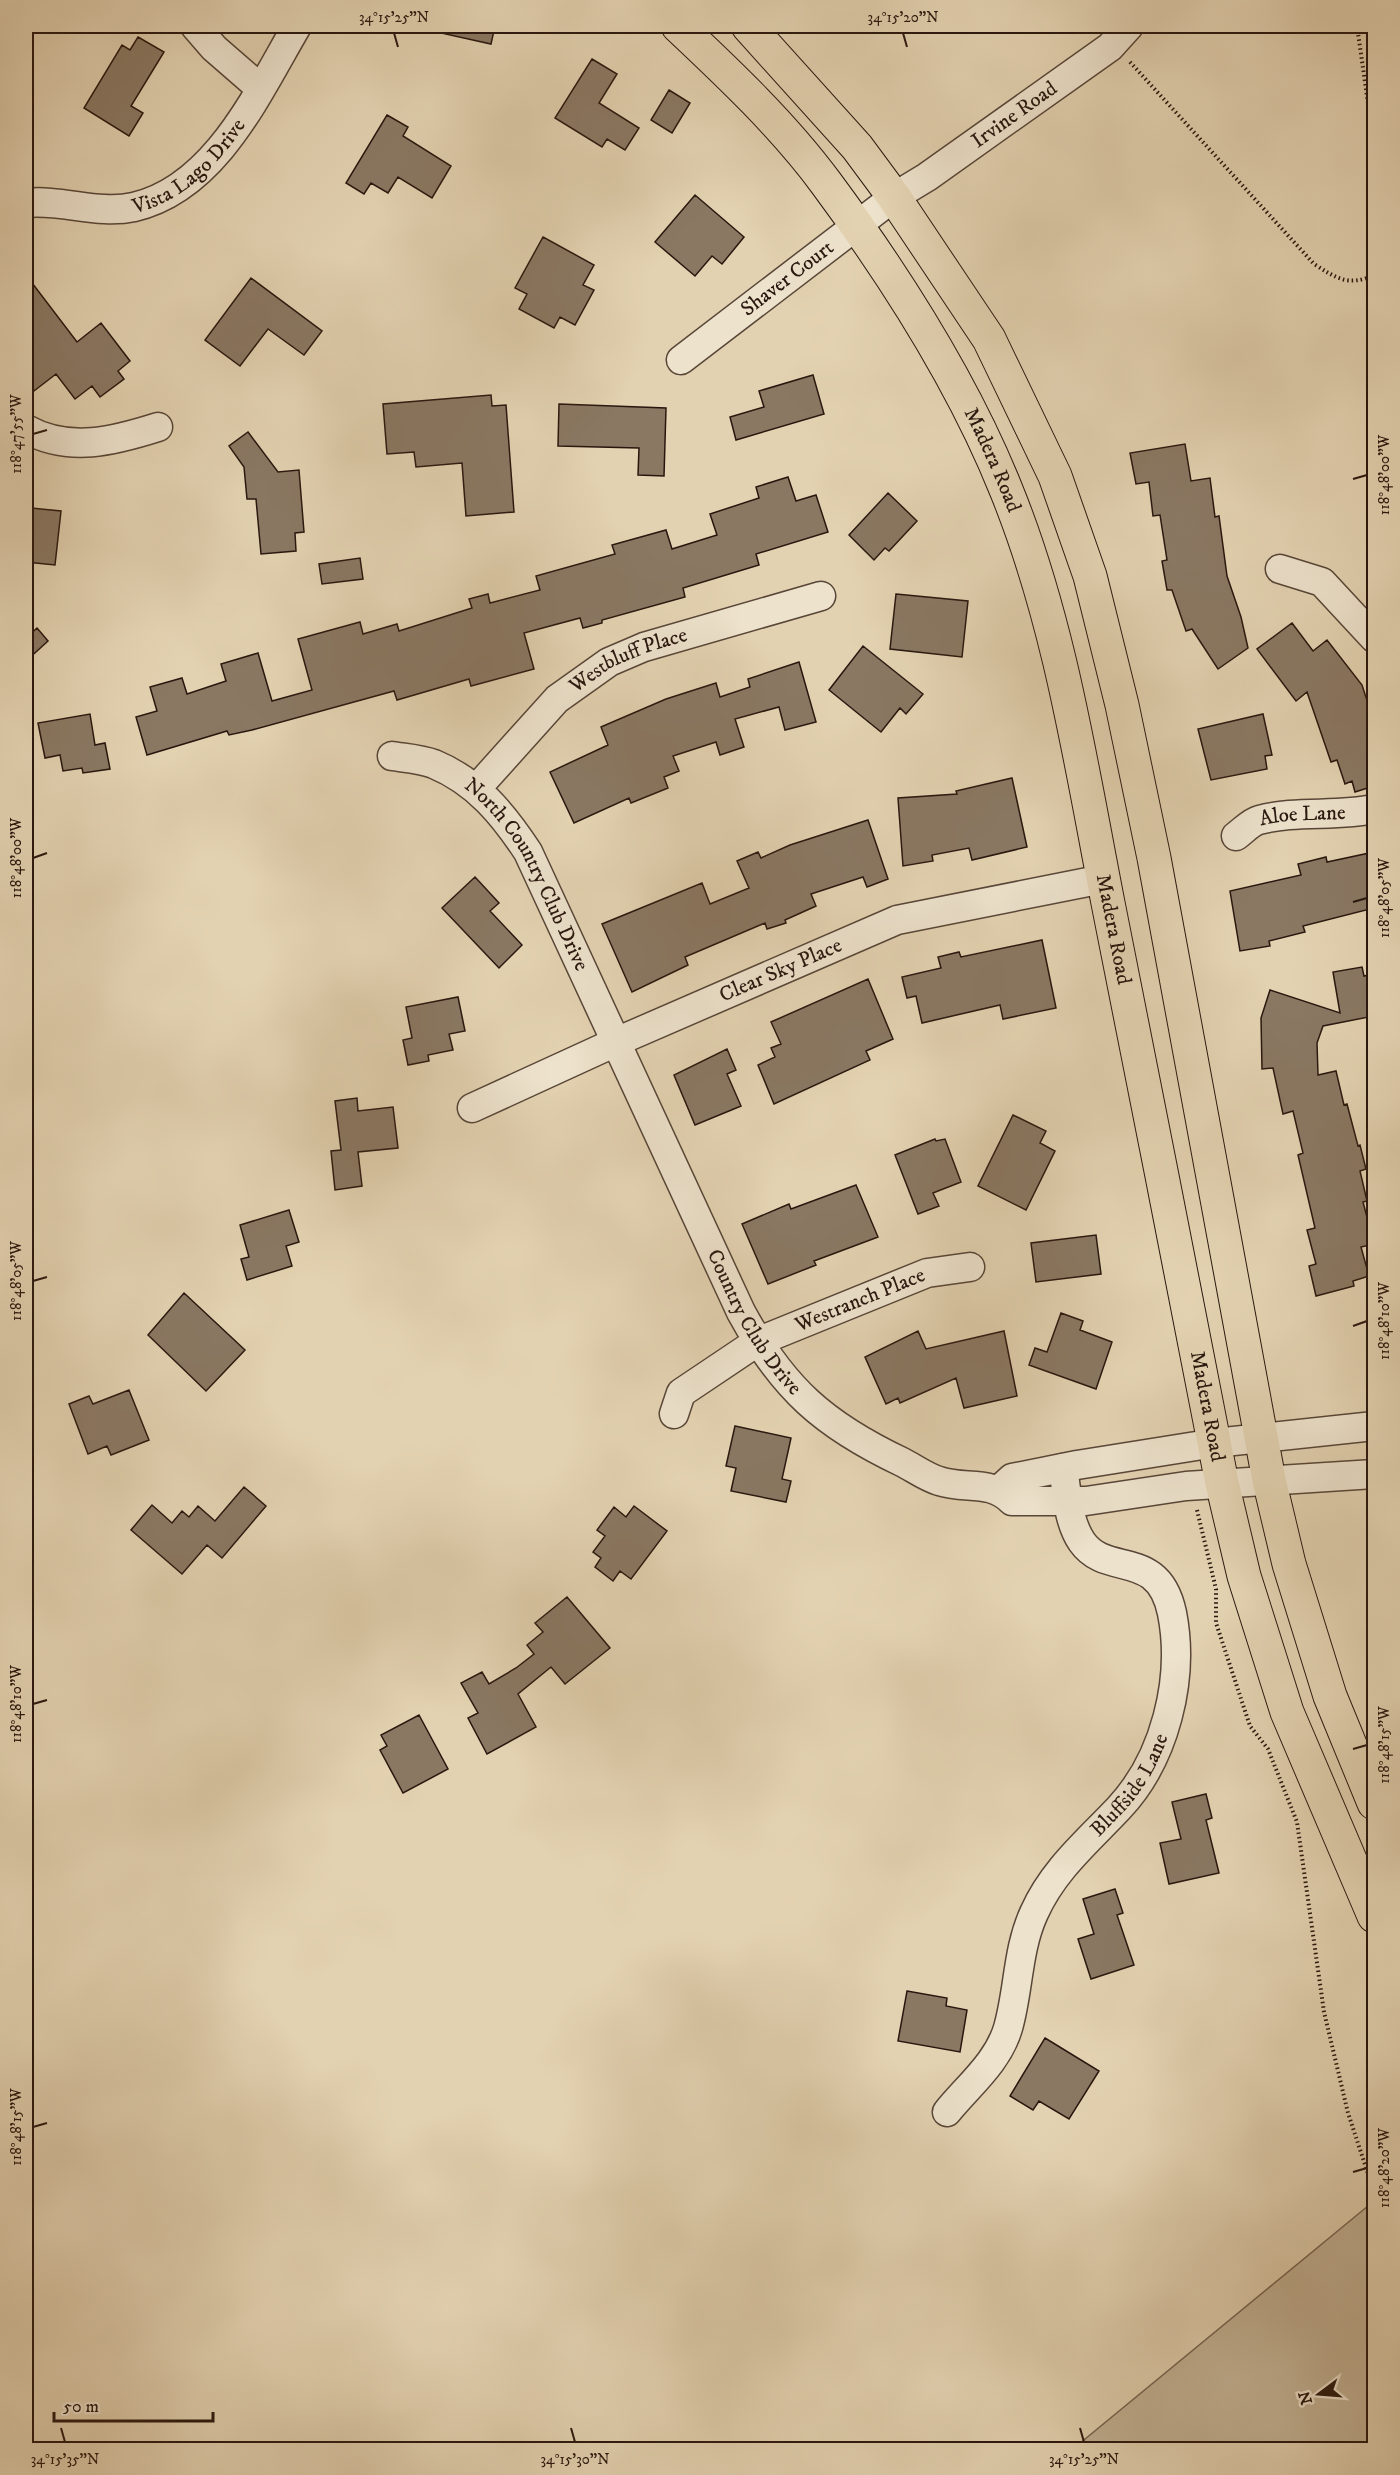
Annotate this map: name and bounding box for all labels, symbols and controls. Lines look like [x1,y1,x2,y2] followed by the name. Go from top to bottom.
[359,8,429,27] text: 34°15'25"N
[868,8,938,27] text: 34°15'20"N
[966,75,1063,154] street label: Irvine Road
[128,114,252,220] street label: Vista Lago Drive
[736,235,839,322] street label: Shaver Court
[7,394,26,474] text: 118°47'55"W
[958,403,1027,517] street label: Madera Road
[1375,434,1394,515] text: 118°48'00"W
[564,622,691,700] street label: Westbluff Place
[459,772,594,975] street label: North Country Club Drive
[1257,800,1347,832] street label: Aloe Lane
[7,817,26,898] text: 118°48'00"W
[1375,858,1394,938] text: 118°48'05"W
[1090,872,1137,987] street label: Madera Road
[715,932,846,1009] street label: Clear Sky Place
[7,1241,26,1321] text: 118°48'05"W
[701,1245,807,1401] street label: Country Club Drive
[790,1262,929,1339] street label: Westranch Place
[1375,1282,1394,1360] text: 118°48'10"W
[1184,1349,1231,1464] street label: Madera Road
[7,1665,26,1743] text: 118°48'10"W
[1375,1706,1394,1784] text: 118°48'15"W
[1085,1730,1175,1842] street label: Bluffside Lane
[7,2088,26,2166] text: 118°48'15"W
[1375,2128,1394,2208] text: 118°48'20"W
[1289,2364,1349,2424] north arrow
[54,2385,213,2423] scale bar
[1294,2389,1317,2407] text: N
[63,2396,99,2418] text: 50 m
[31,2450,99,2469] text: 34°15'35"N
[540,2450,610,2469] text: 34°15'30"N
[1049,2450,1119,2469] text: 34°15'25"N

